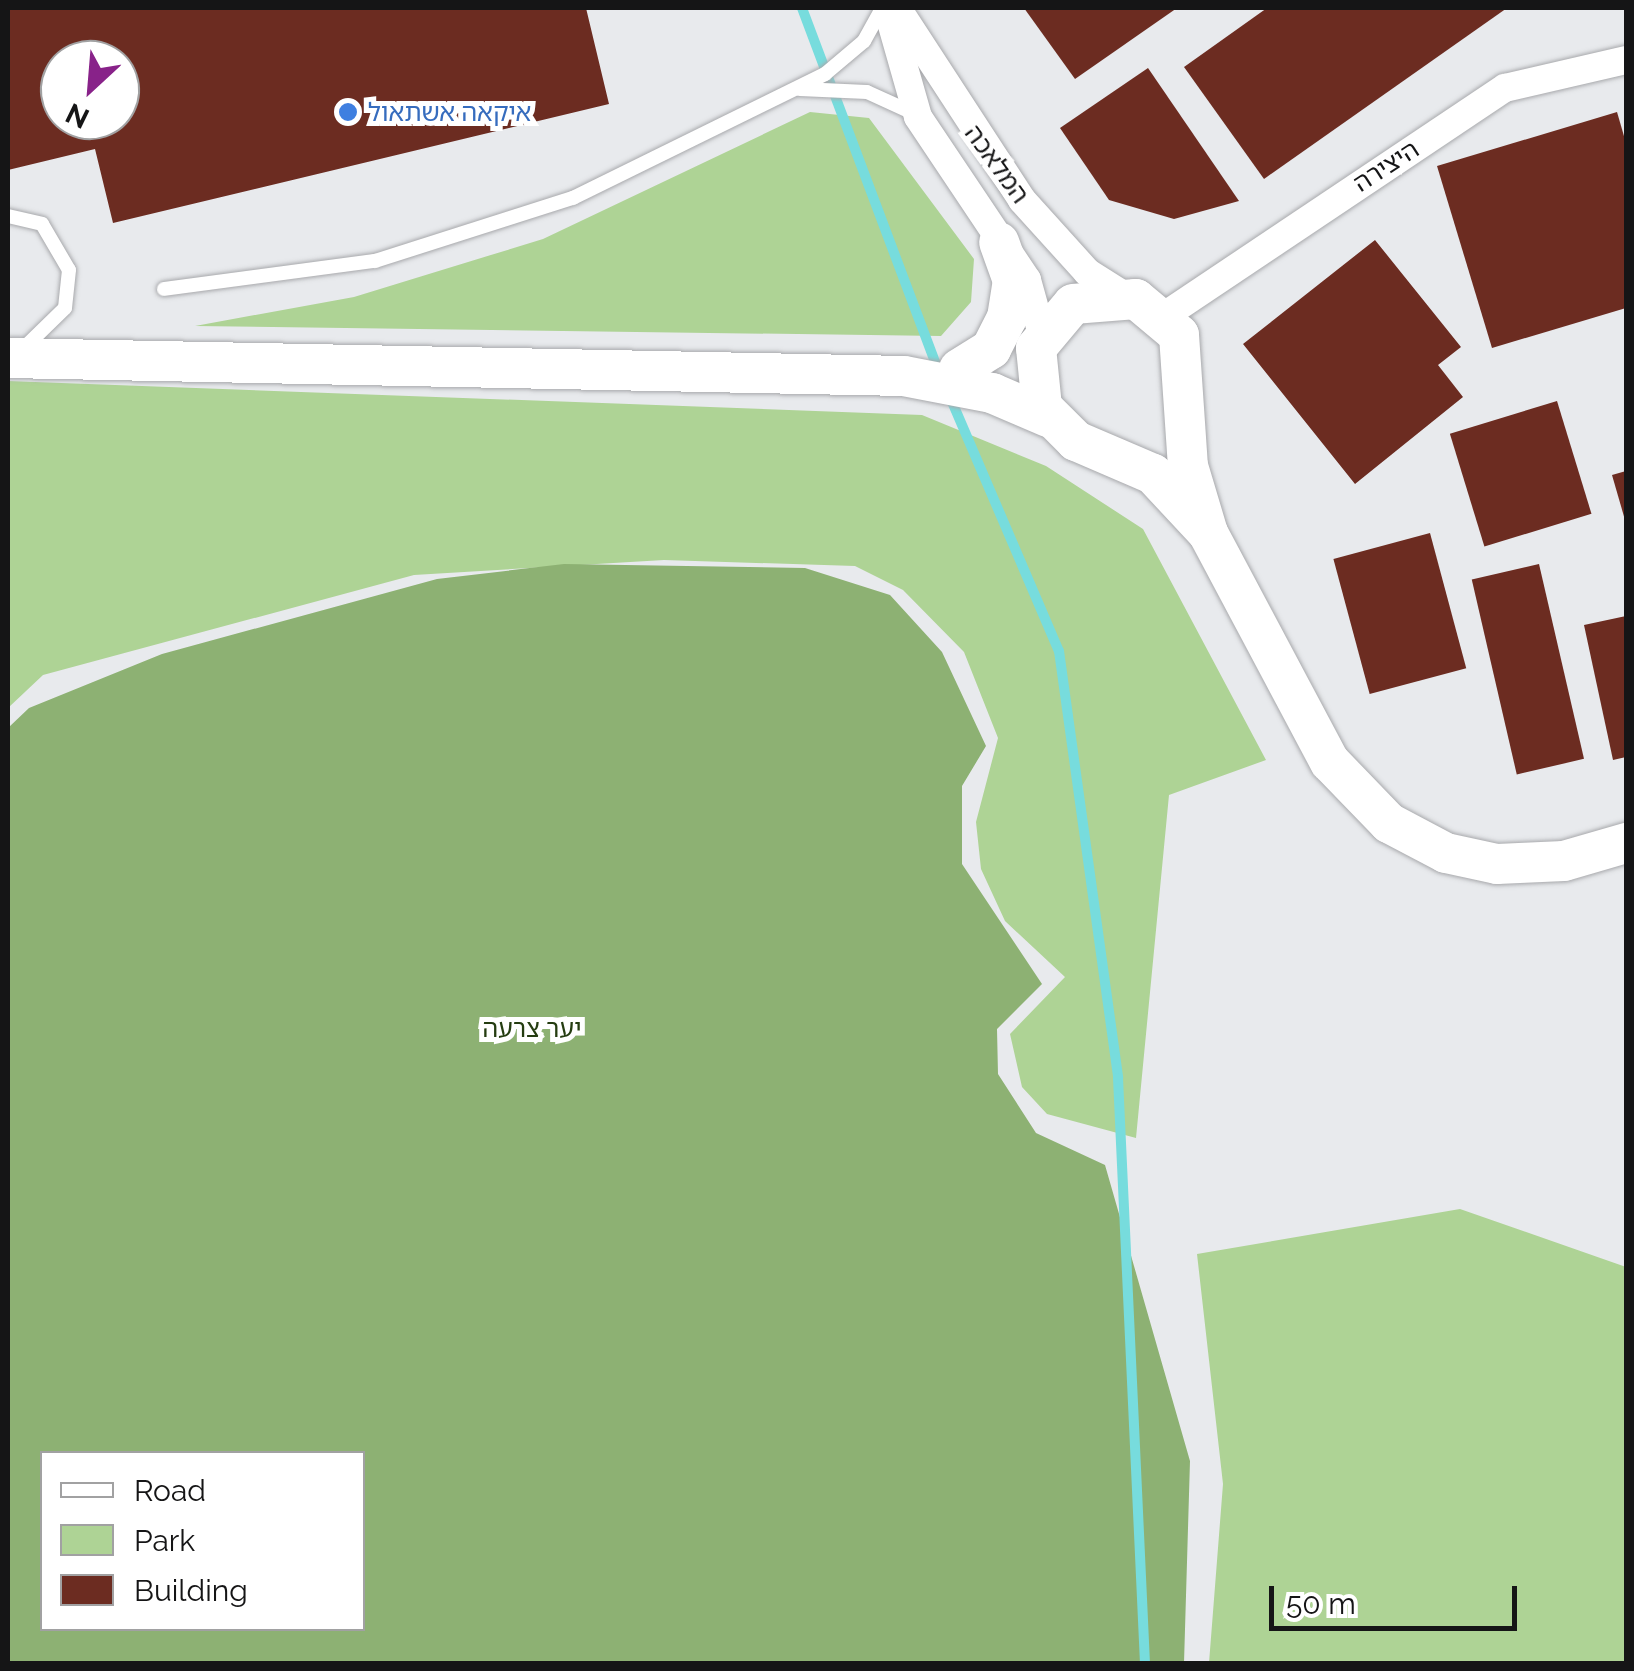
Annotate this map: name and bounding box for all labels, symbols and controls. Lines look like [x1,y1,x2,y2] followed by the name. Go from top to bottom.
[40,40,140,140] north arrow
[61,96,94,135] text: N
[368,97,531,127] place label: איקאה אשתאול
[337,101,359,123] marker: איקאה אשתאול
[959,119,1035,209] street label: המלאכה
[1348,134,1424,198] street label: היצירה
[482,1013,582,1043] park label: יער צרעה
[40,1451,365,1631] legend
[134,1473,206,1508] text: Road
[134,1523,195,1558] text: Park
[1274,1566,1522,1628] scale bar
[134,1573,248,1608] text: Building
[1286,1586,1356,1621] text: 50 m

